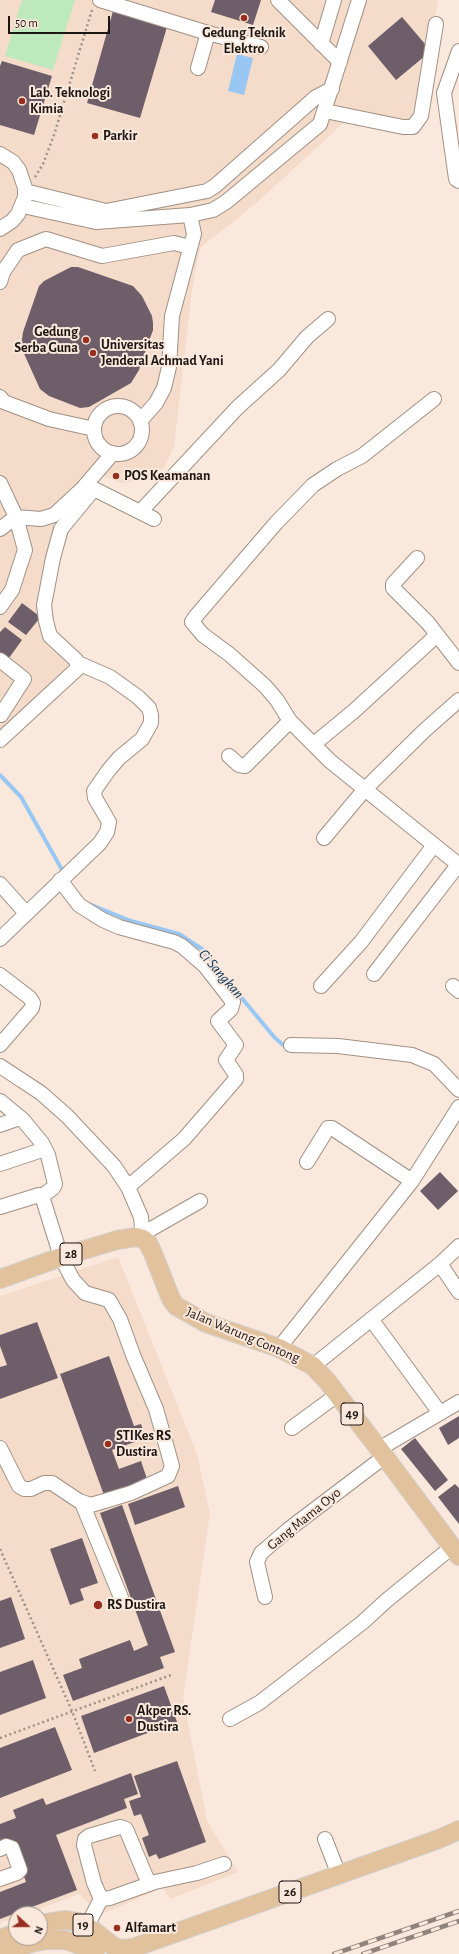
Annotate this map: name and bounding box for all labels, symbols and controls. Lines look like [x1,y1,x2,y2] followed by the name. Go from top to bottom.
[10,8,112,34] scale bar
[239,13,249,23] marker: Gedung Teknik Elektro
[15,17,38,29] text: 50 m
[202,25,286,58] place label: Gedung Teknik Elektro
[30,85,110,118] place label: Lab. Teknologi Kimia
[17,96,27,106] marker: Lab. Teknologi Kimia
[103,128,137,144] place label: Parkir
[90,131,100,141] marker: Parkir
[14,324,78,356] place label: Gedung Serba Guna
[81,335,91,345] marker: Gedung Serba Guna
[101,337,224,370] place label: Universitas Jenderal Achmad Yani
[88,348,98,358] marker: Universitas Jenderal Achmad Yani
[124,468,210,484] place label: POS Keamanan
[111,471,121,481] marker: POS Keamanan
[195,945,247,1003] water label: Ci Sangkan
[60,1243,82,1265] road number: 28
[184,1303,302,1367] street label: Jalan Warung Contong
[341,1403,363,1425] road number: 49
[116,1428,171,1460] place label: STIKes RS Dustira
[103,1439,113,1449] marker: STIKes RS Dustira
[264,1484,344,1554] street label: Gang Mama Oyo
[107,1597,166,1613] place label: RS Dustira
[92,1599,104,1611] marker: RS Dustira
[137,1703,191,1736] place label: Akper RS. Dustira
[124,1714,134,1724] marker: Akper RS. Dustira
[279,1881,301,1903] road number: 26
[8,1906,48,1946] north arrow
[73,1914,93,1936] road number: 19
[125,1920,176,1936] place label: Alfamart
[112,1923,122,1933] marker: Alfamart
[32,1925,45,1936] text: N

